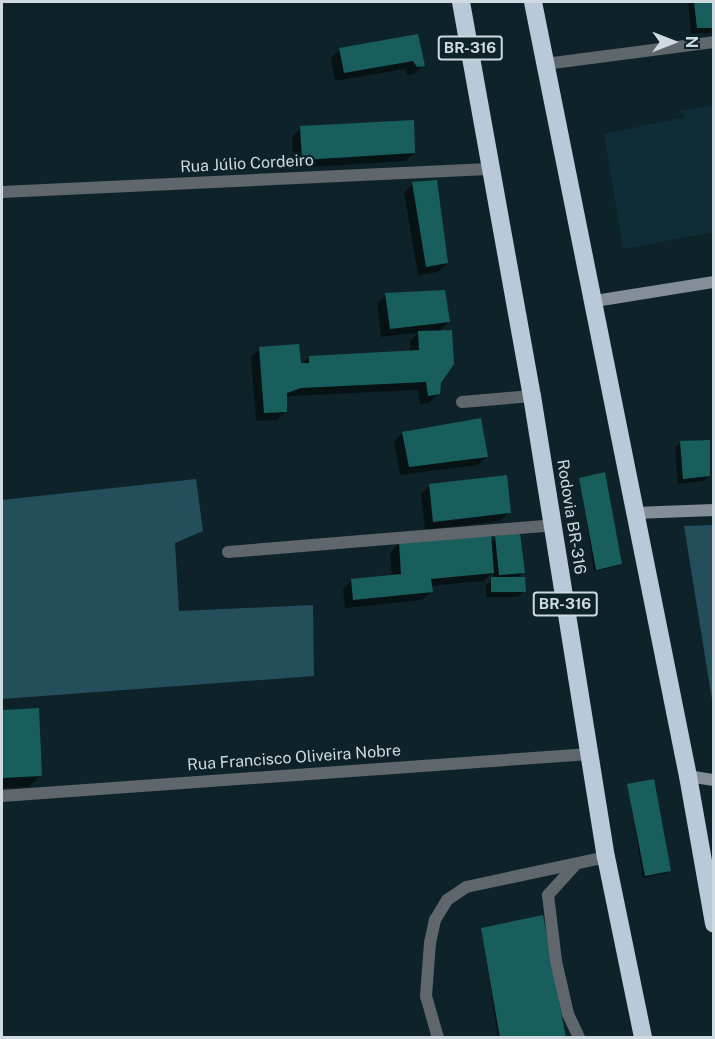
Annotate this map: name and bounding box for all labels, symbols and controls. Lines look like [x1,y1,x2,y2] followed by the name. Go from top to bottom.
[643,12,703,72] north arrow
[437,36,503,60] road number: BR-316
[682,36,701,48] text: N
[180,151,314,177] street label: Rua Júlio Cordeiro
[552,458,590,576] street label: Rodovia BR-316
[532,592,598,616] road number: BR-316
[186,741,402,775] street label: Rua Francisco Oliveira Nobre

